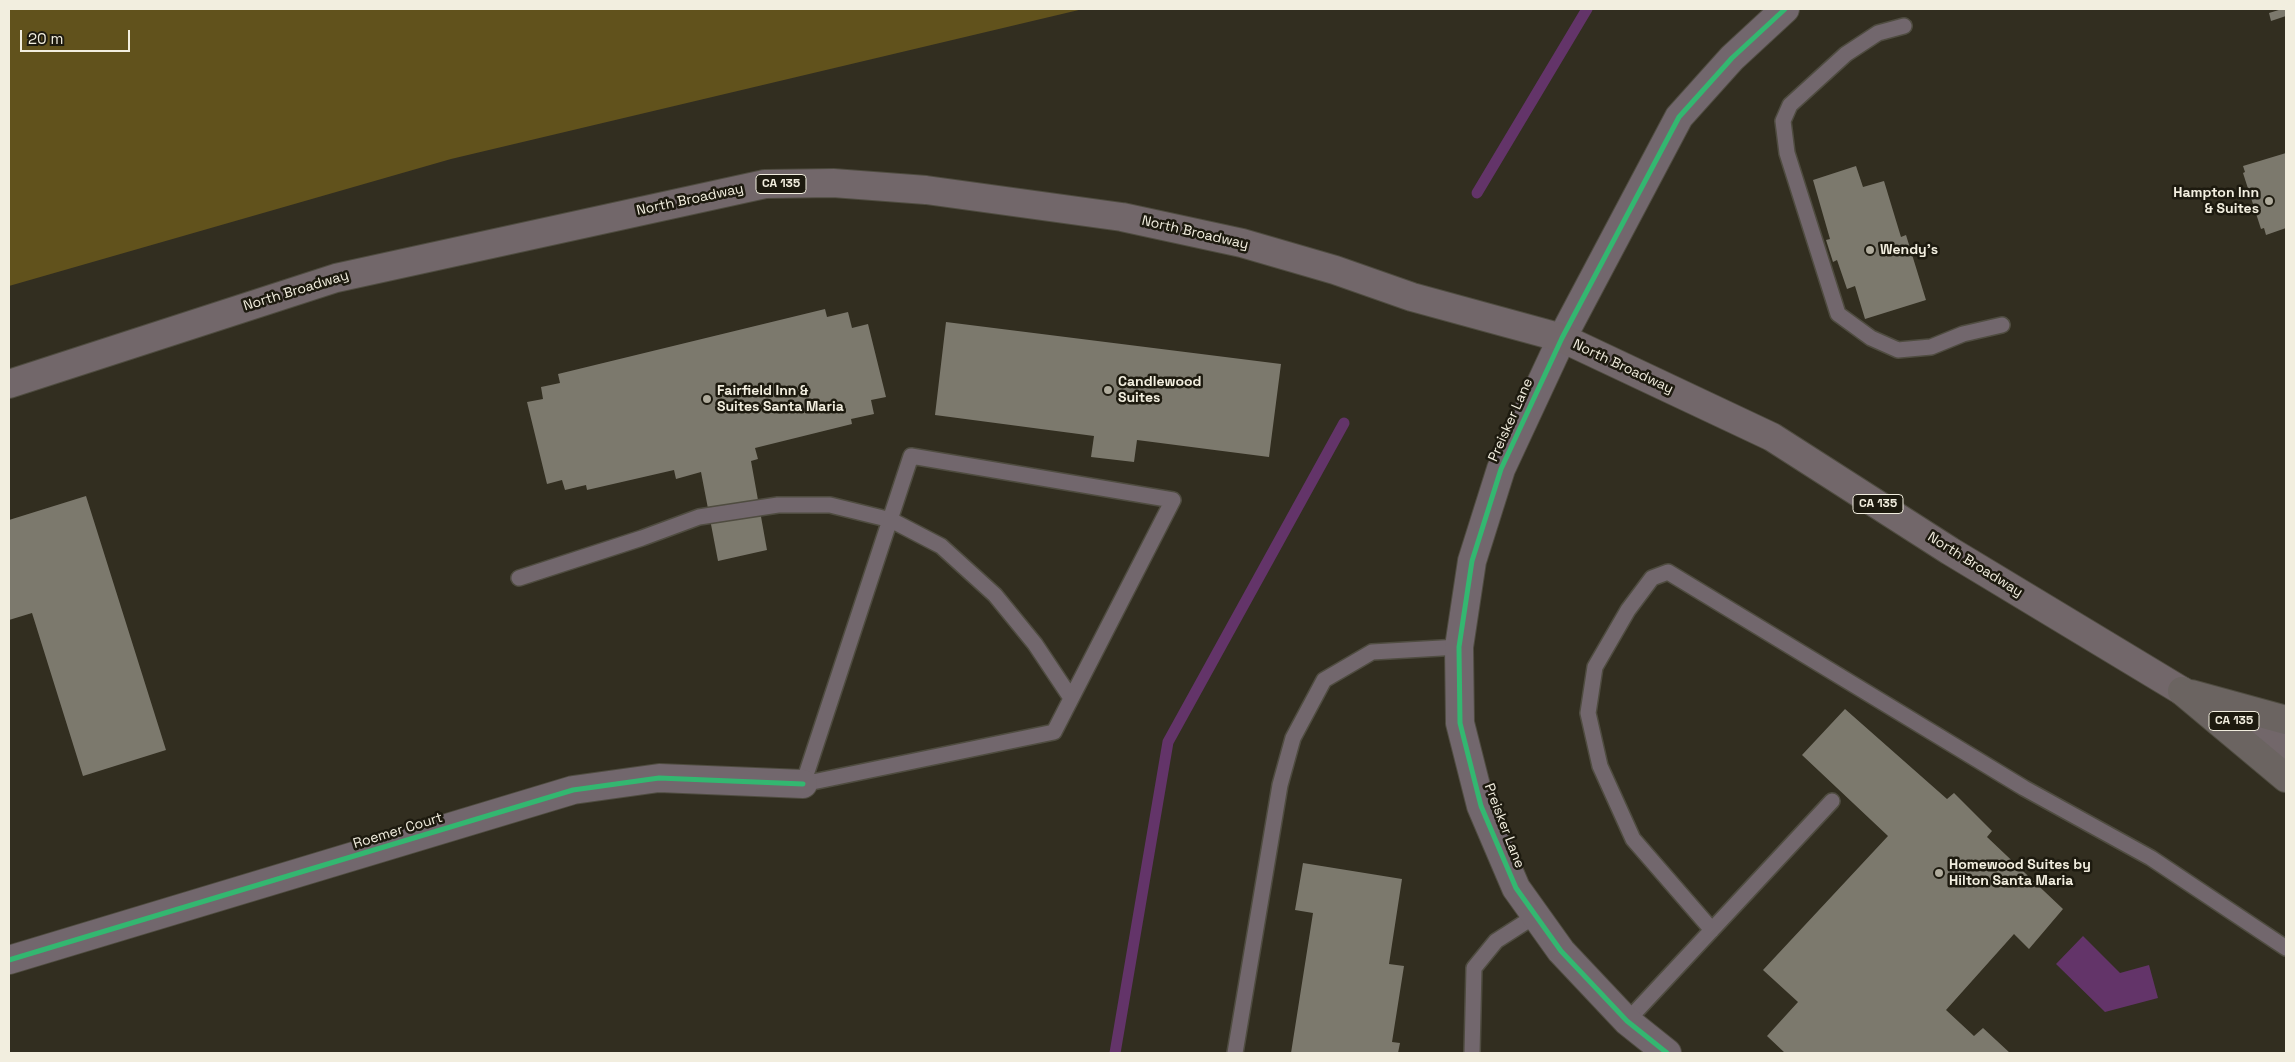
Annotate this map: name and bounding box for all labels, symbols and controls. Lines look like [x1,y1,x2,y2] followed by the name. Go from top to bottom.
[22,20,132,52] scale bar
[28,29,63,48] text: 20 m
[756,174,806,193] road number: CA 135
[635,180,745,220] street label: North Broadway
[2173,185,2259,218] place label: Hampton Inn & Suites
[2263,195,2275,207] marker: Hampton Inn & Suites
[1140,213,1250,253] street label: North Broadway
[1880,242,1938,258] place label: Wendy's
[1864,244,1876,256] marker: Wendy's
[241,267,351,315] street label: North Broadway
[1570,336,1676,398] street label: North Broadway
[1118,374,1201,407] place label: Candlewood Suites
[1485,376,1537,464] street label: Preisker Lane
[717,383,844,416] place label: Fairfield Inn & Suites Santa Maria
[1102,384,1114,396] marker: Candlewood Suites
[701,393,713,405] marker: Fairfield Inn & Suites Santa Maria
[1853,494,1903,514] road number: CA 135
[1924,529,2026,601] street label: North Broadway
[2209,711,2259,730] road number: CA 135
[1480,781,1528,871] street label: Preisker Lane
[351,809,445,853] street label: Roemer Court
[1949,857,2091,890] place label: Homewood Suites by Hilton Santa Maria
[1933,867,1945,879] marker: Homewood Suites by Hilton Santa Maria

